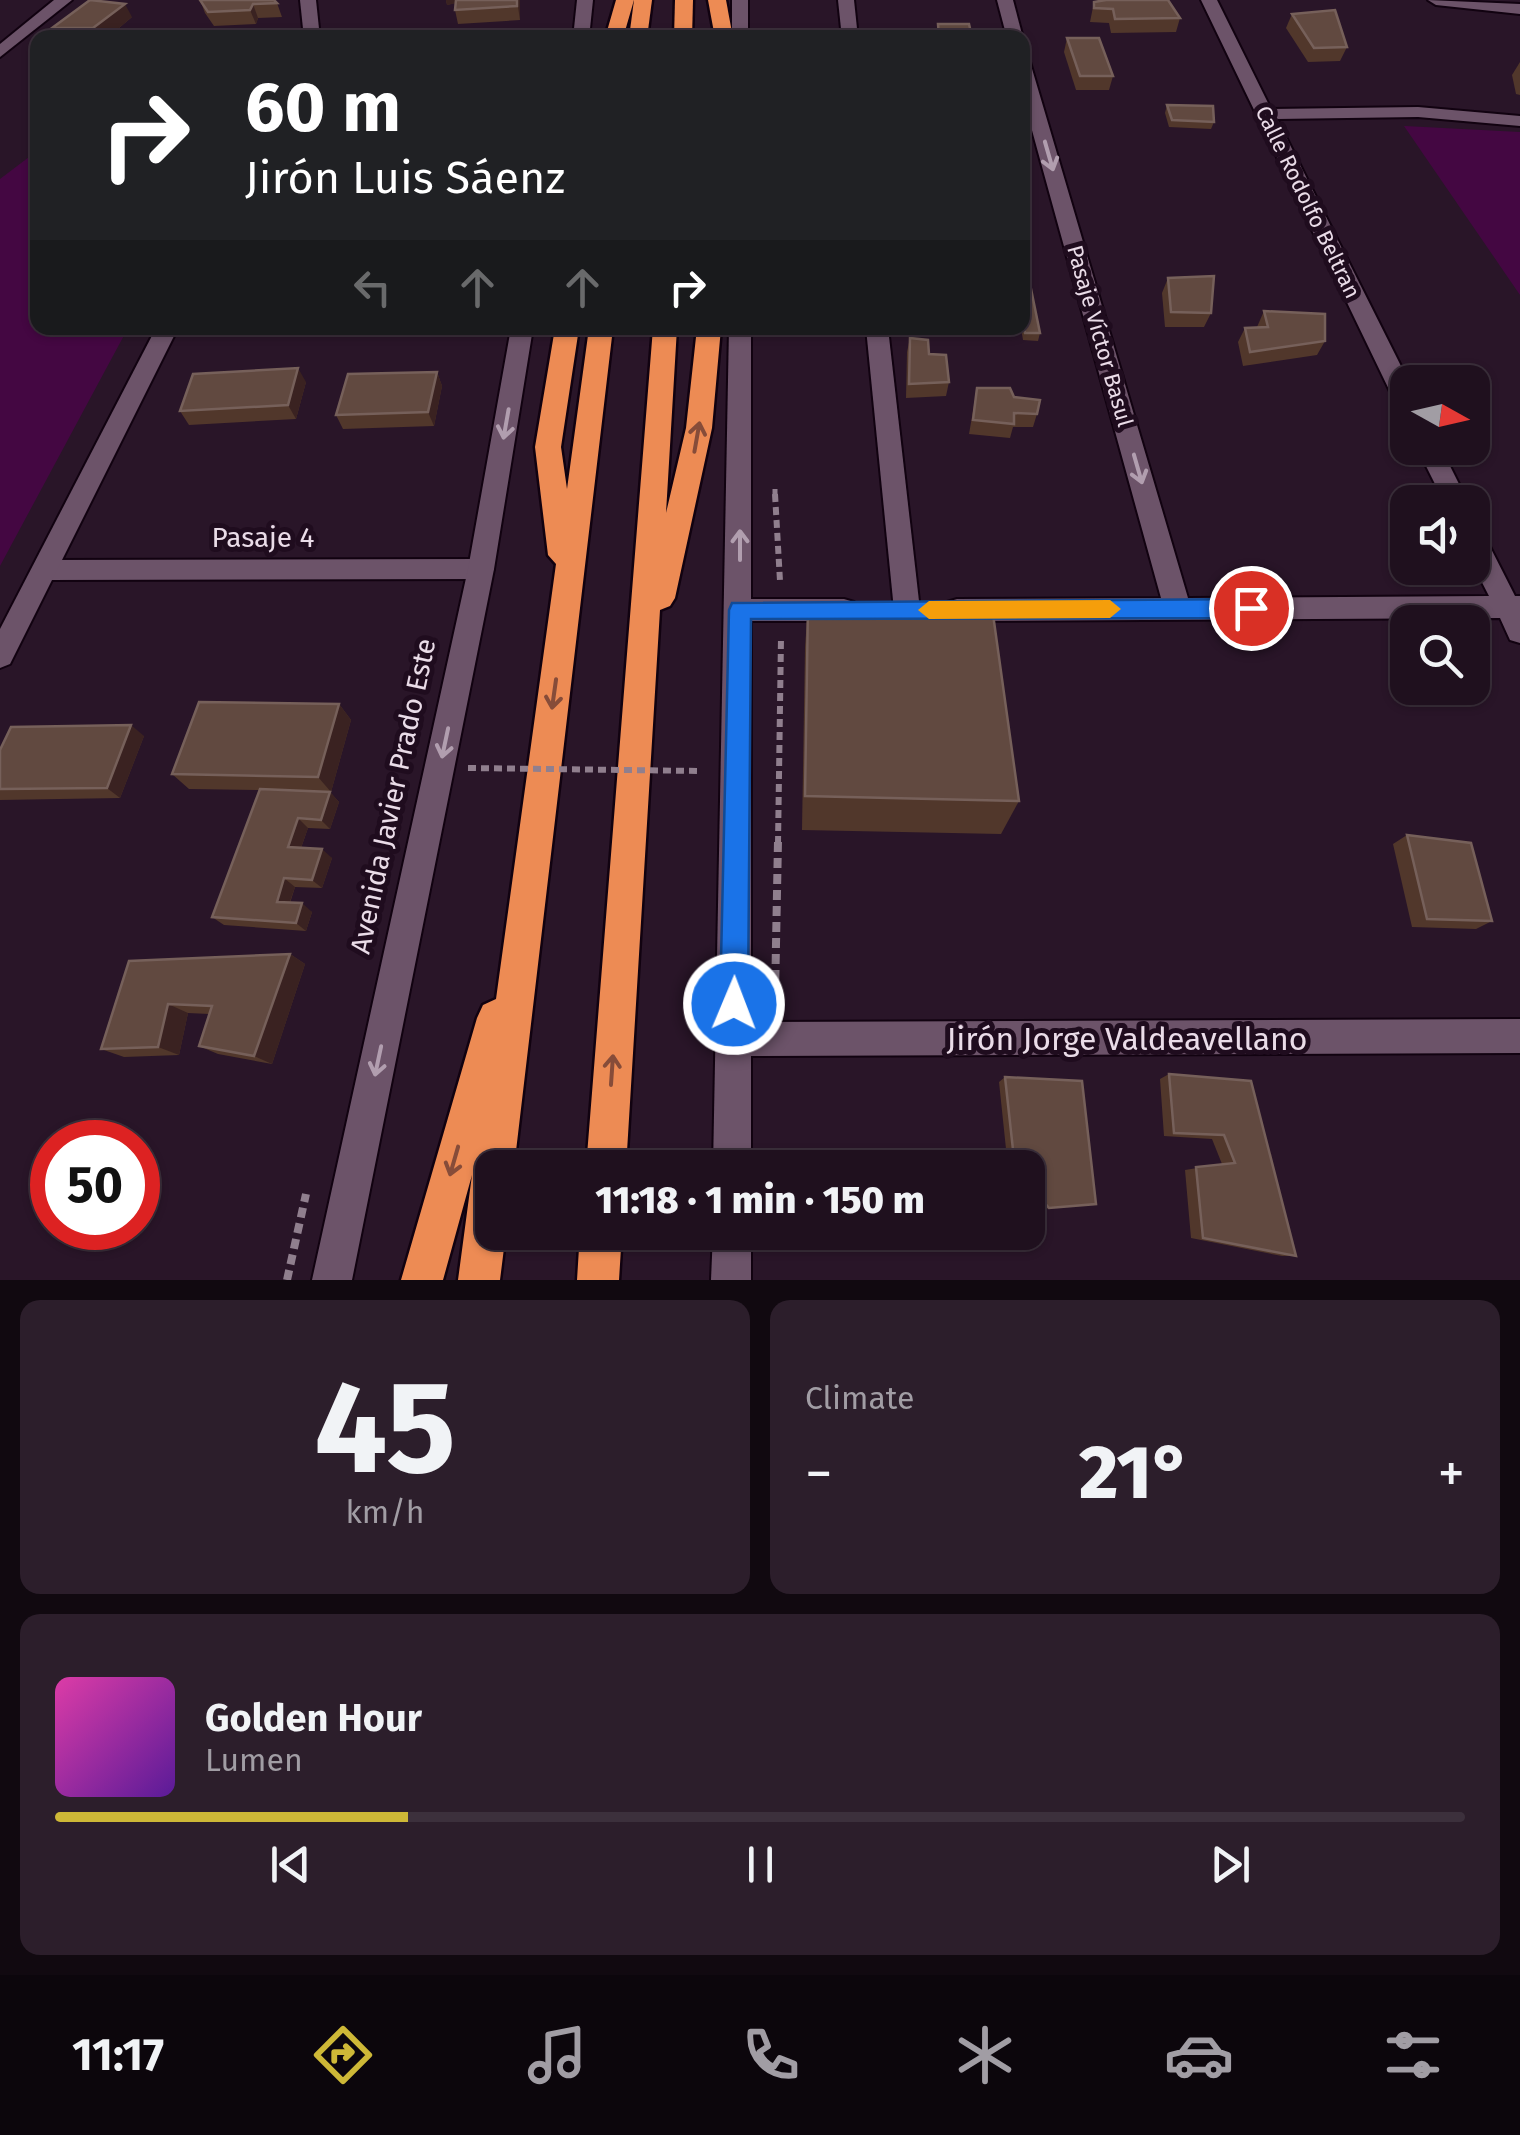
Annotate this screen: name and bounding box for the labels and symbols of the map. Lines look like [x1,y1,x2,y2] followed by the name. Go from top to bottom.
[1250,101,1366,303] street label: Calle Rodolfo Beltran
[1041,140,1059,171] one-way arrow
[1061,242,1139,430] street label: Pasaje Víctor Basul
[1390,365,1490,465] north arrow
[496,407,515,439] one-way arrow
[688,422,707,454] one-way arrow
[1130,453,1148,484] one-way arrow
[212,521,315,554] street label: Pasaje 4
[730,530,750,562] one-way arrow
[1209,566,1294,651] pin
[343,635,443,957] street label: Avenida Javier Prado Este
[544,678,562,710] one-way arrow
[435,726,454,758] one-way arrow
[682,952,786,1056] position arrow
[947,1020,1307,1058] street label: Jirón Jorge Valdeavellano
[368,1044,387,1076] one-way arrow
[603,1055,622,1087] one-way arrow
[30,1120,160,1250] speed limit sign: 50
[444,1145,462,1177] one-way arrow

